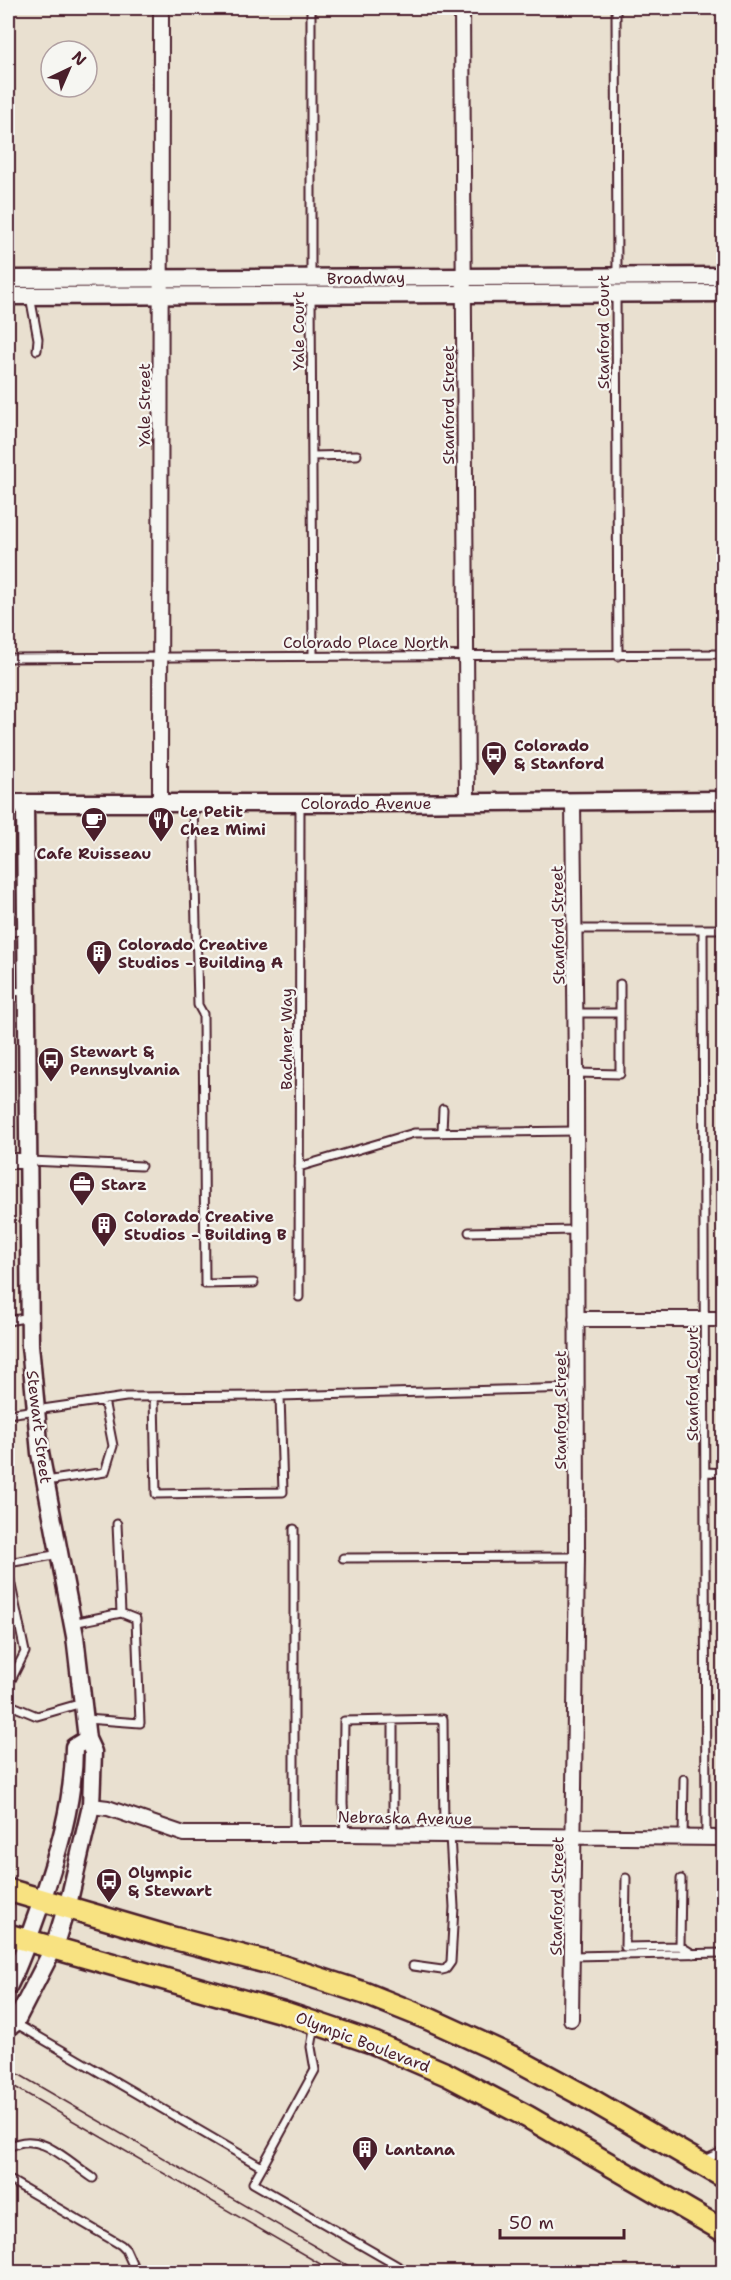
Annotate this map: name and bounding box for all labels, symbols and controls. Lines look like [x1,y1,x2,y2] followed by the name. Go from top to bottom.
[39,39,99,99] north arrow
[67,47,91,71] text: N
[327,267,405,289] street label: Broadway
[593,275,614,389] street label: Stanford Court
[288,291,309,371] street label: Yale Court
[438,345,459,465] street label: Stanford Street
[134,363,155,447] street label: Yale Street
[283,632,449,653] street label: Colorado Place North
[514,735,604,774] place label: Colorado & Stanford
[479,739,509,777] bus stop icon: Colorado & Stanford
[301,793,432,814] street label: Colorado Avenue
[180,801,266,840] place label: Le Petit Chez Mimi
[79,805,109,843] cafe icon: Cafe Ruisseau
[146,805,176,843] restaurant icon: Le Petit Chez Mimi
[37,843,151,864] place label: Cafe Ruisseau
[546,865,570,985] street label: Stanford Street
[118,934,283,973] place label: Colorado Creative Studios - Building A
[84,938,114,976] building icon: Colorado Creative Studios - Building A
[276,988,297,1090] street label: Bachner Way
[70,1041,180,1080] place label: Stewart & Pennsylvania
[36,1045,66,1083] bus stop icon: Stewart & Pennsylvania
[67,1169,97,1207] office icon: Starz
[101,1174,147,1195] place label: Starz
[124,1206,287,1245] place label: Colorado Creative Studios - Building B
[89,1210,119,1248] building icon: Colorado Creative Studios - Building B
[682,1327,703,1441] street label: Stanford Court
[550,1350,571,1470] street label: Stanford Street
[22,1369,56,1485] street label: Stewart Street
[337,1806,473,1830] street label: Nebraska Avenue
[545,1836,569,1956] street label: Stanford Street
[128,1862,212,1901] place label: Olympic & Stewart
[94,1866,124,1904] bus stop icon: Olympic & Stewart
[293,2007,433,2077] street label: Olympic Boulevard
[350,2134,380,2172] building icon: Lantana
[385,2139,455,2160] place label: Lantana
[500,2202,624,2240] scale bar
[509,2211,554,2235] text: 50 m

